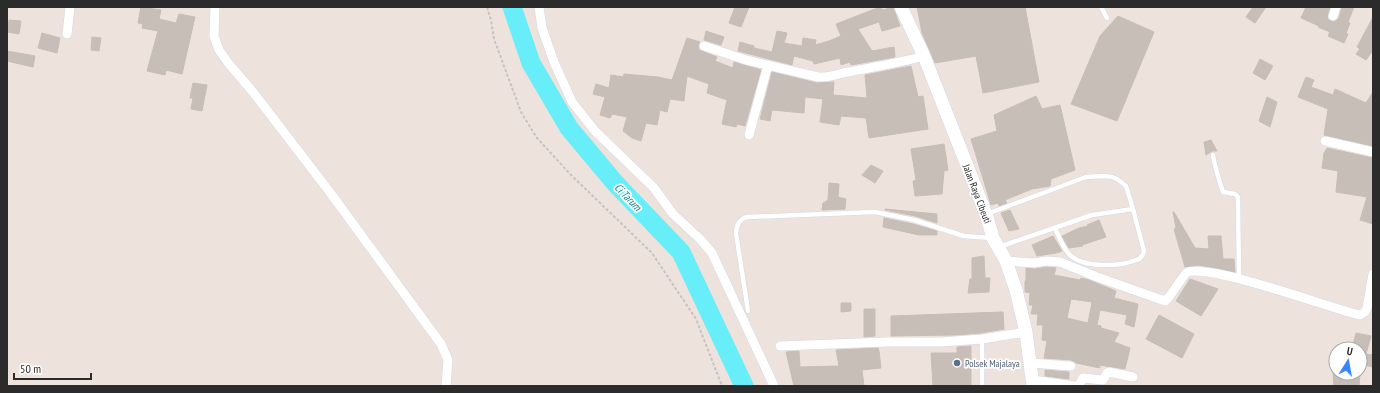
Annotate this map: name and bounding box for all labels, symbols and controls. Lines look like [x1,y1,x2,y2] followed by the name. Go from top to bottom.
[959,162,994,225] street label: Jalan Raya Cibeuti
[612,180,645,214] water label: Ci Tarum
[1328,341,1368,381] north arrow
[1346,344,1354,359] text: U
[14,355,91,381] scale bar
[965,357,1020,370] place label: Polsek Majalaya
[952,358,962,368] marker: Polsek Majalaya
[20,361,41,376] text: 50 m

